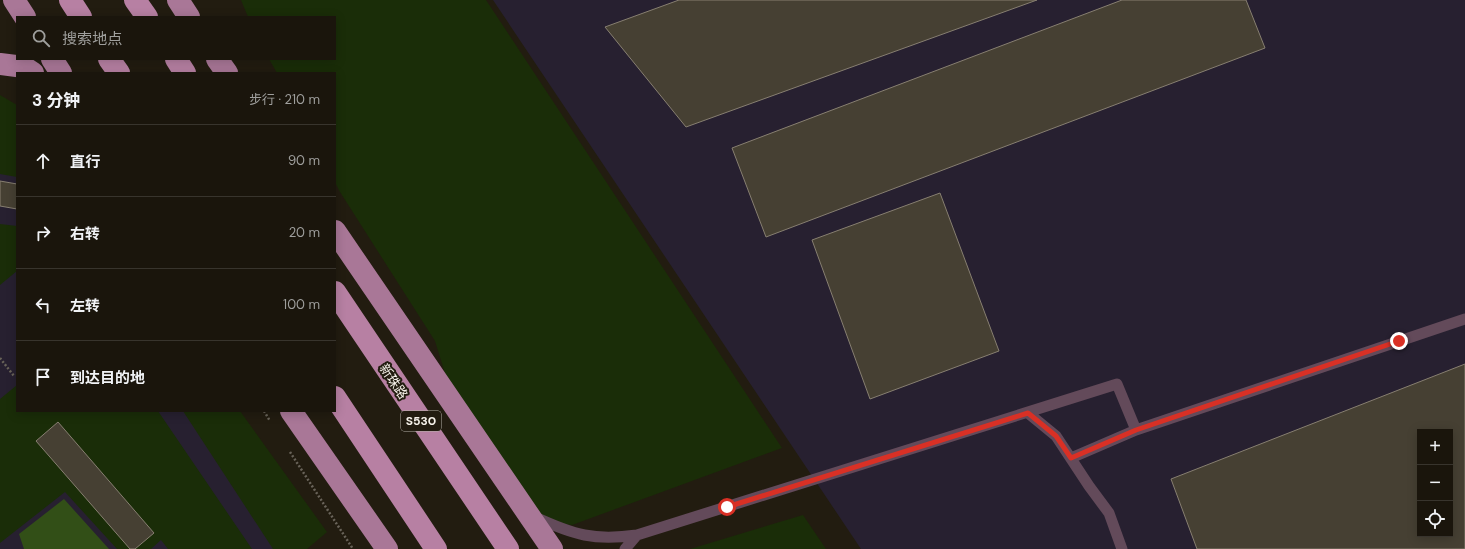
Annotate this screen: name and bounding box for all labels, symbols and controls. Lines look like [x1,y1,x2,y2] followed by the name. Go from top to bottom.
[16,16,336,60] search box
[30,27,52,49] icon: search
[62,29,122,49] text: 搜索地点
[32,89,80,111] text: 3 分钟
[249,91,320,108] text: 步行 · 210 m
[32,150,54,172] icon: ahead
[70,152,100,172] text: 直行
[288,152,320,169] text: 90 m
[32,222,54,244] icon: right
[70,224,100,244] text: 右转
[289,224,320,241] text: 20 m
[32,294,54,316] icon: left
[70,296,100,316] text: 左转
[283,296,320,313] text: 100 m
[1390,332,1408,350] route end
[376,360,412,402] street label: 新珠路
[32,366,54,388] icon: arrive
[70,368,145,388] text: 到达目的地
[401,411,441,431] road number: S530
[1417,429,1453,537] map controls
[1417,429,1453,465] button: +
[1417,465,1453,501] button: −
[718,498,736,516] route start
[1417,501,1453,537] button: locate

